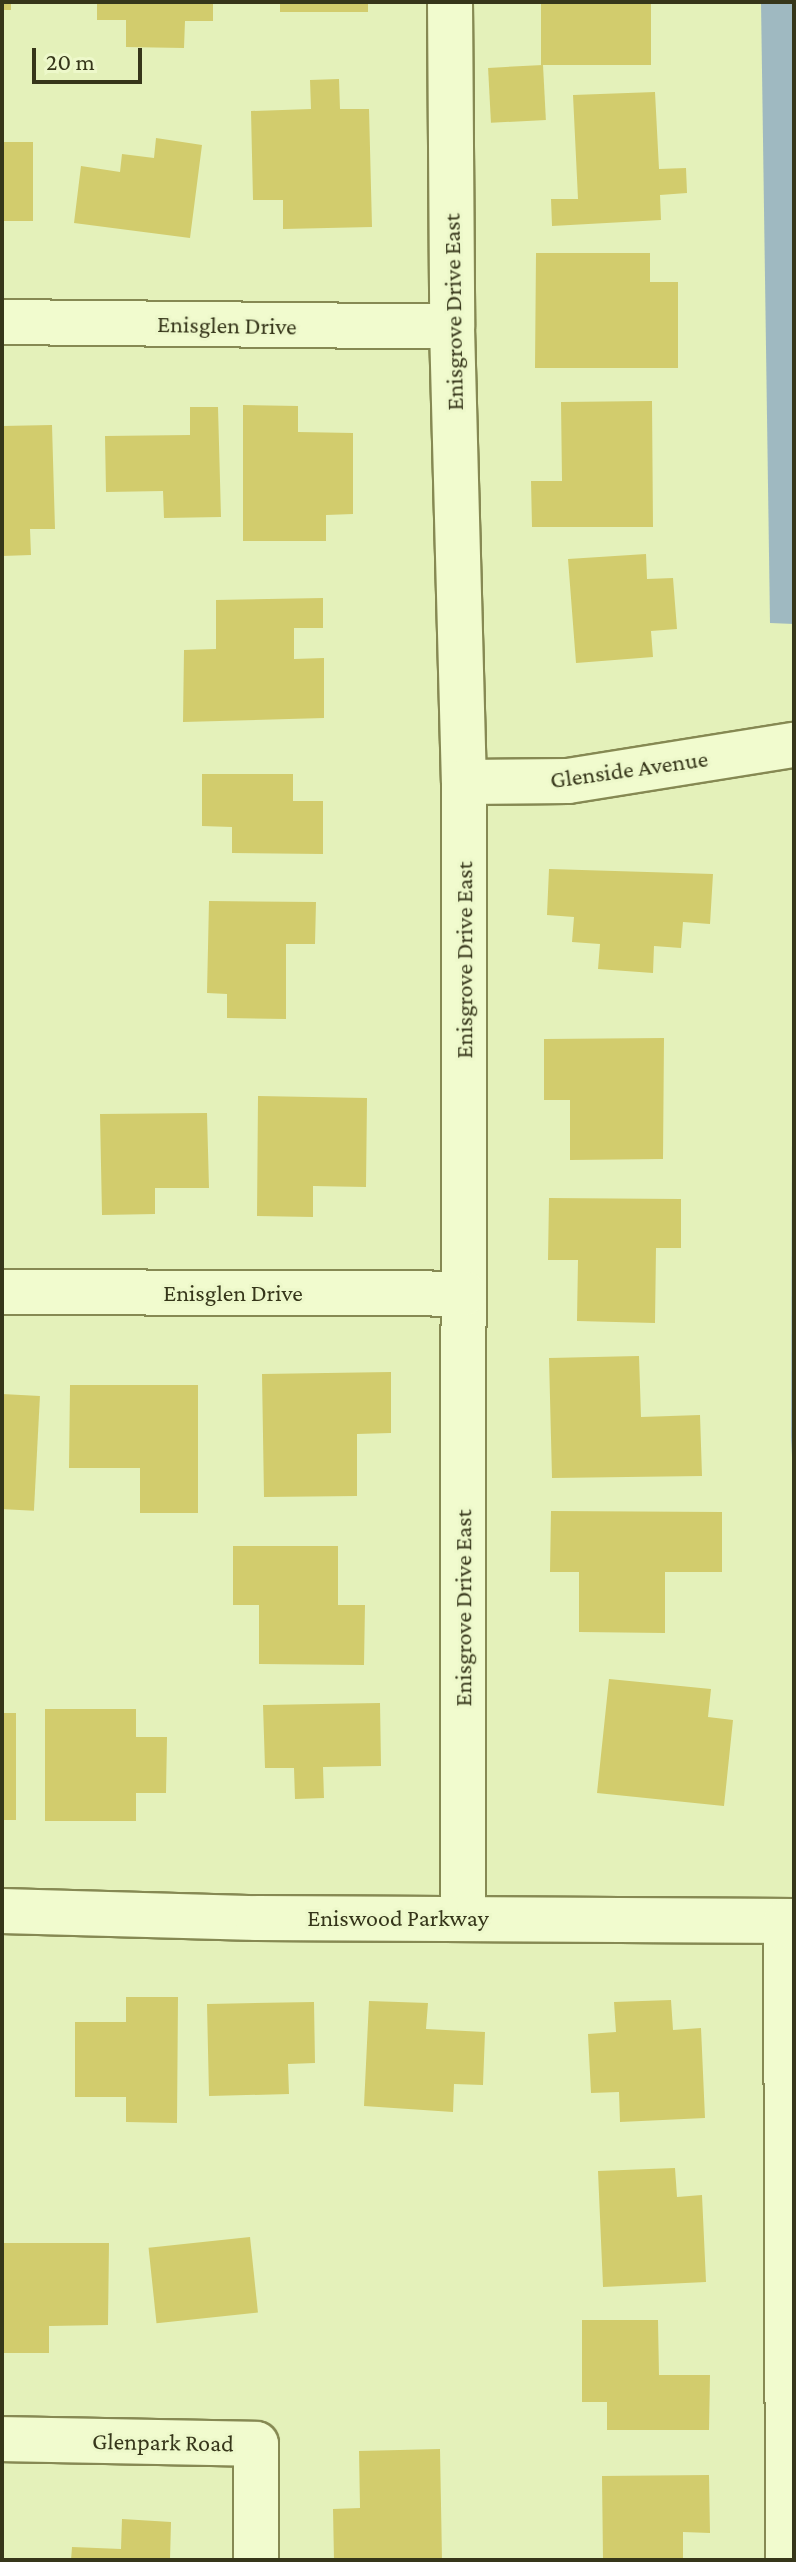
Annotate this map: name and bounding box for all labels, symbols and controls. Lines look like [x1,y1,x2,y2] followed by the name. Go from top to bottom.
[36,32,146,82] scale bar
[46,48,95,75] text: 20 m
[437,213,469,411] street label: Enisgrove Drive East
[157,309,297,341] street label: Enisglen Drive
[548,744,710,794] street label: Glenside Avenue
[450,861,478,1059] street label: Enisgrove Drive East
[163,1279,303,1307] street label: Enisglen Drive
[449,1509,477,1707] street label: Enisgrove Drive East
[307,1904,489,1932] street label: Eniswood Parkway
[92,2426,234,2458] street label: Glenpark Road

